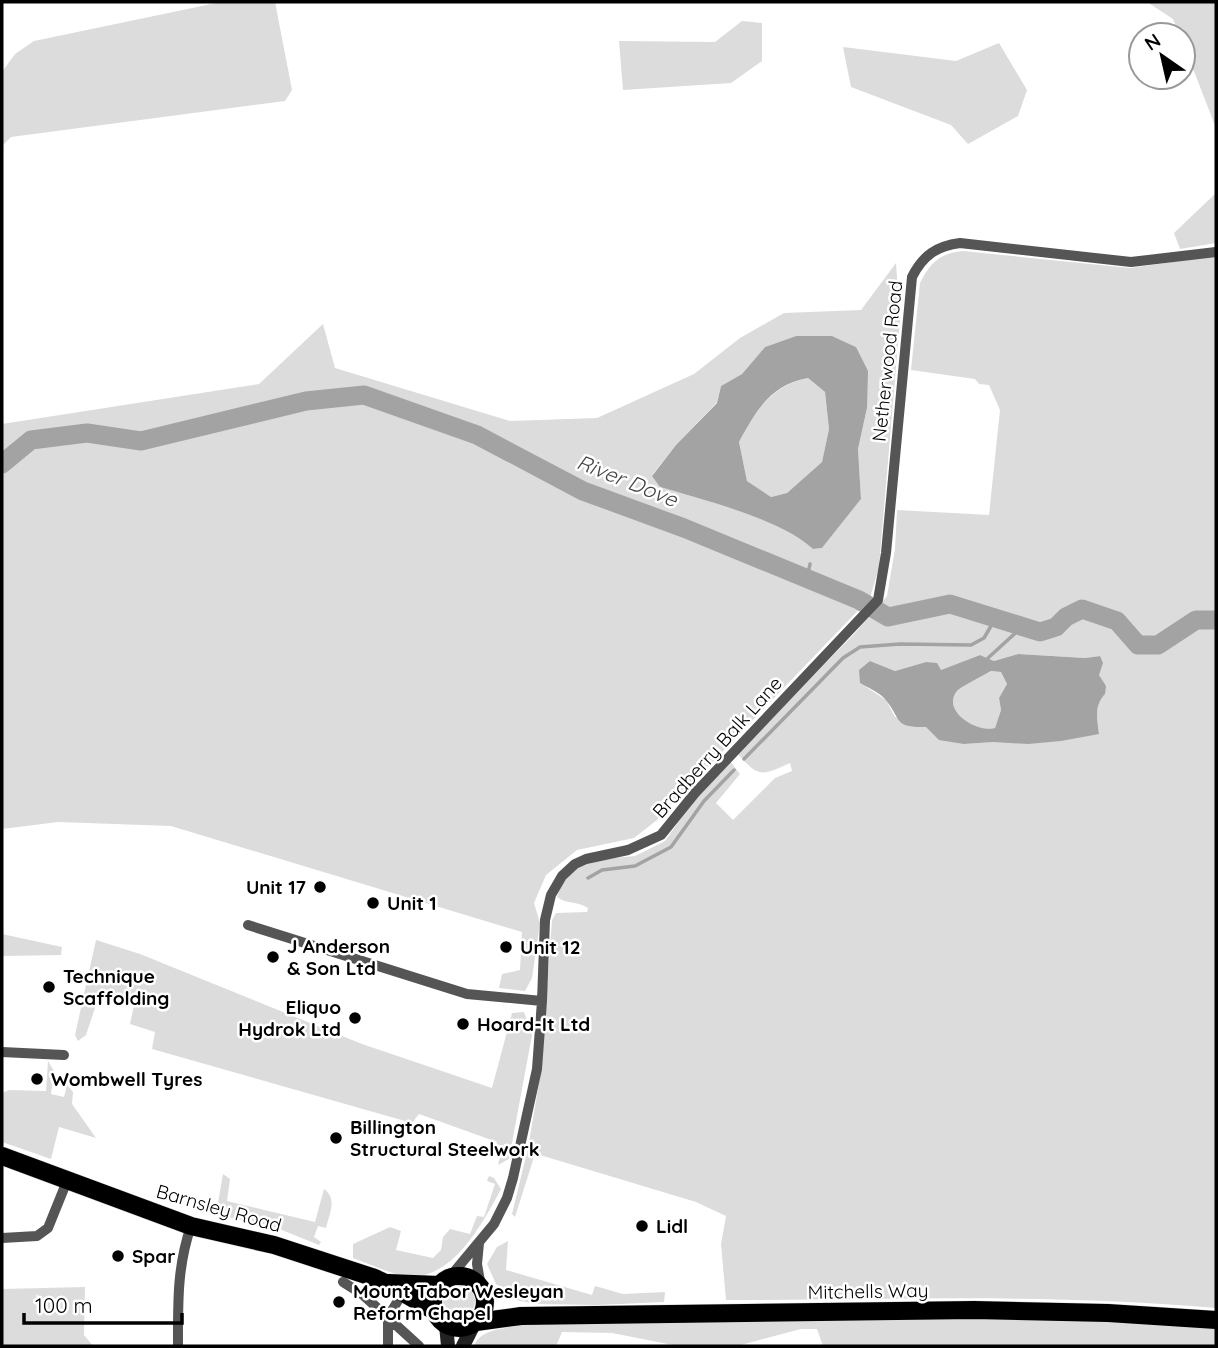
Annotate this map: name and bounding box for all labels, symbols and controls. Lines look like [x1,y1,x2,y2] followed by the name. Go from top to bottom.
[1127,21,1197,91] north arrow
[1140,28,1165,56] text: N
[867,279,907,443] street label: Netherwood Road
[573,448,682,512] water label: River Dove
[647,671,787,823] street label: Bradberry Balk Lane
[246,875,306,899] place label: Unit 17
[312,879,328,895] marker: Unit 17
[387,891,437,915] place label: Unit 1
[365,895,381,911] marker: Unit 1
[287,934,390,980] place label: J Anderson & Son Ltd
[520,935,581,959] place label: Unit 12
[498,939,514,955] marker: Unit 12
[265,949,281,965] marker: J Anderson & Son Ltd
[63,964,169,1010] place label: Technique Scaffolding
[41,979,57,995] marker: Technique Scaffolding
[238,995,341,1041] place label: Eliquo Hydrok Ltd
[347,1010,363,1026] marker: Eliquo Hydrok Ltd
[477,1012,590,1036] place label: Hoard-It Ltd
[455,1016,471,1032] marker: Hoard-It Ltd
[51,1067,202,1091] place label: Wombwell Tyres
[29,1071,45,1087] marker: Wombwell Tyres
[350,1115,540,1161] place label: Billington Structural Steelwork
[328,1130,344,1146] marker: Billington Structural Steelwork
[154,1179,284,1237] street label: Barnsley Road
[656,1214,688,1238] place label: Lidl
[634,1218,650,1234] marker: Lidl
[132,1244,175,1268] place label: Spar
[110,1248,126,1264] marker: Spar
[807,1278,929,1304] street label: Mitchells Way
[353,1279,564,1325] place label: Mount Tabor Wesleyan Reform Chapel
[24,1282,182,1326] scale bar
[35,1292,93,1318] text: 100 m
[331,1294,347,1310] marker: Mount Tabor Wesleyan Reform Chapel

